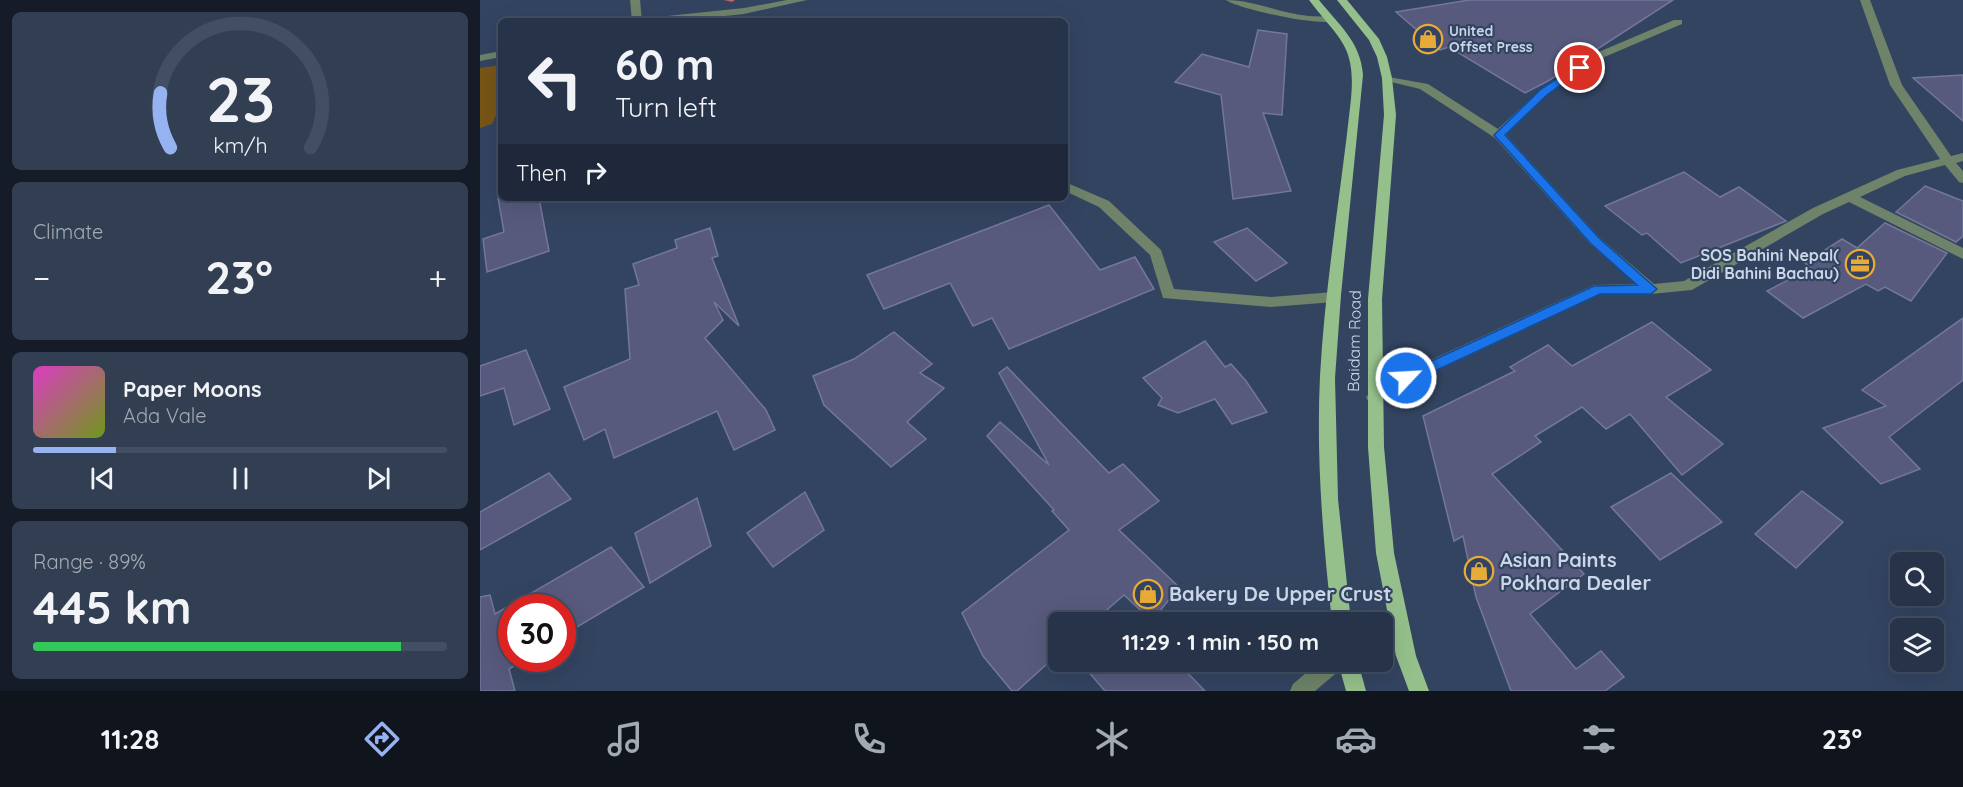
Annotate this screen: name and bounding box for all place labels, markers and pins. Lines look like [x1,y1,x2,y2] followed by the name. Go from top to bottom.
[1449,22,1533,56] place label: United Offset Press
[1412,23,1444,55] shop icon: United Offset Press
[1554,42,1605,93] pin
[1691,245,1839,283] place label: SOS Bahini Nepal( Didi Bahini Bachau)
[1844,248,1876,280] office icon: SOS Bahini Nepal( Didi Bahini Bachau)
[1500,547,1651,595] place label: Asian Paints Pokhara Dealer
[1463,555,1495,587] shop icon: Asian Paints Pokhara Dealer
[1132,578,1164,610] shop icon: Bakery De Upper Crust
[1169,581,1391,606] place label: Bakery De Upper Crust

